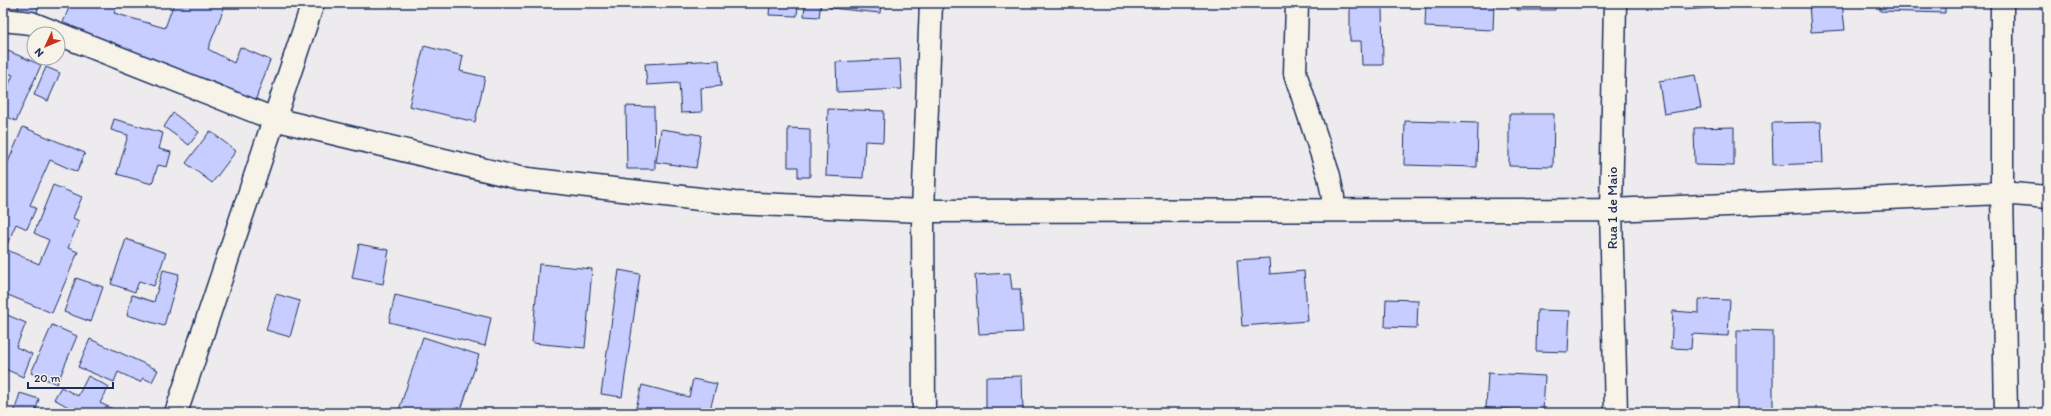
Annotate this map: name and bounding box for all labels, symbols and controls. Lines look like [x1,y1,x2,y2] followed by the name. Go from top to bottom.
[26,26,66,66] north arrow
[32,45,46,60] text: N
[1604,167,1621,249] street label: Rua 1 de Maio
[28,364,113,390] scale bar
[34,371,61,385] text: 20 m

